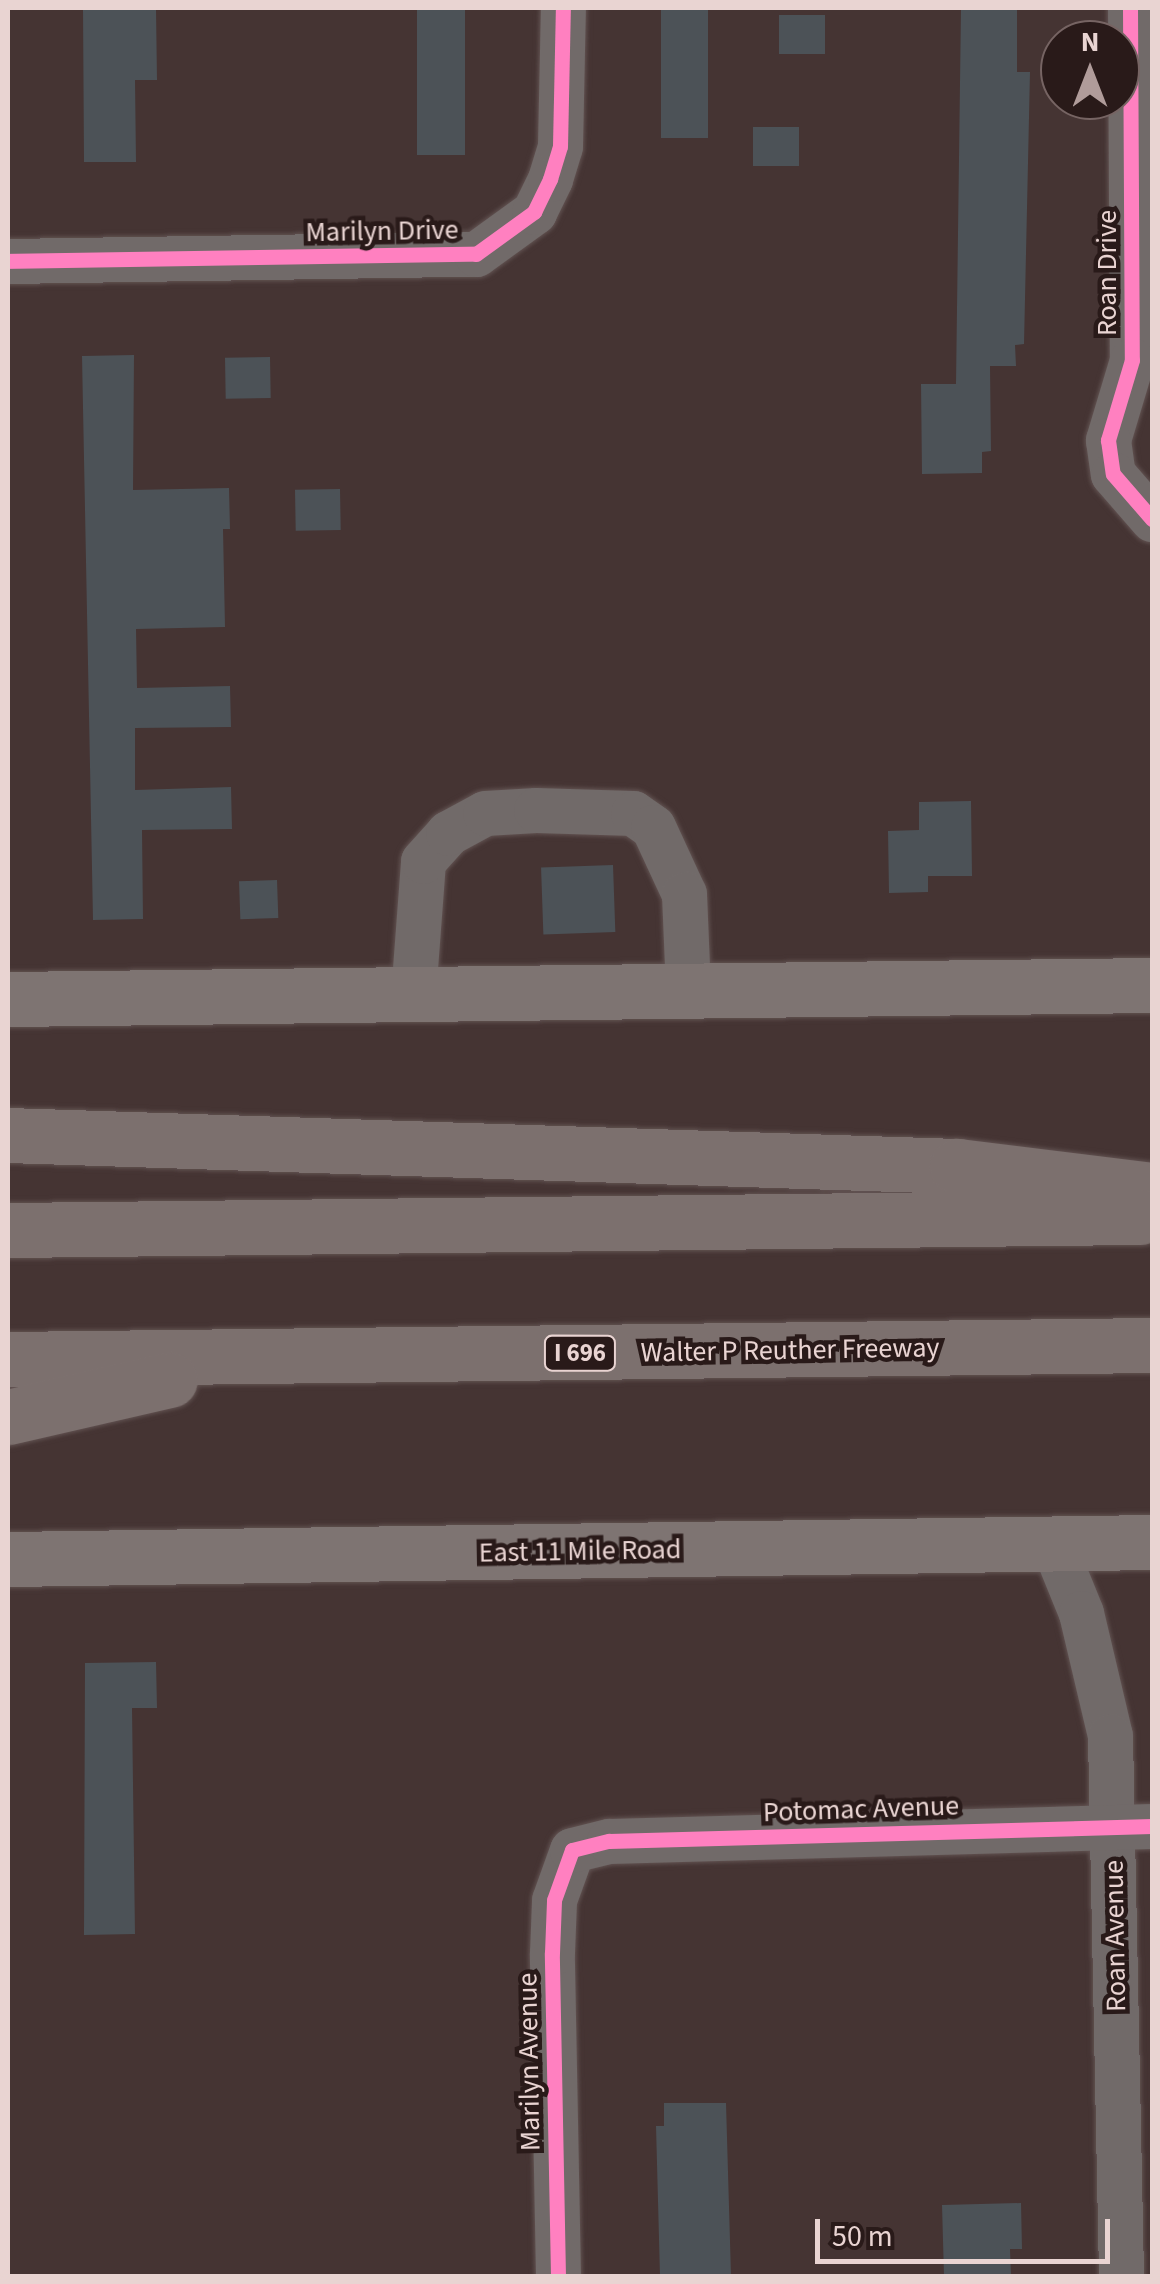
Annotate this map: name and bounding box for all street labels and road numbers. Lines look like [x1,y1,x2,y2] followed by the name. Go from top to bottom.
[1090,210,1124,336] street label: Roan Drive
[305,213,459,249] street label: Marilyn Drive
[640,1331,940,1369] street label: Walter P Reuther Freeway
[542,1333,618,1373] road number: I 696
[478,1532,682,1570] street label: East 11 Mile Road
[762,1789,960,1829] street label: Potomac Avenue
[1097,1860,1133,2012] street label: Roan Avenue
[511,1972,547,2152] street label: Marilyn Avenue

